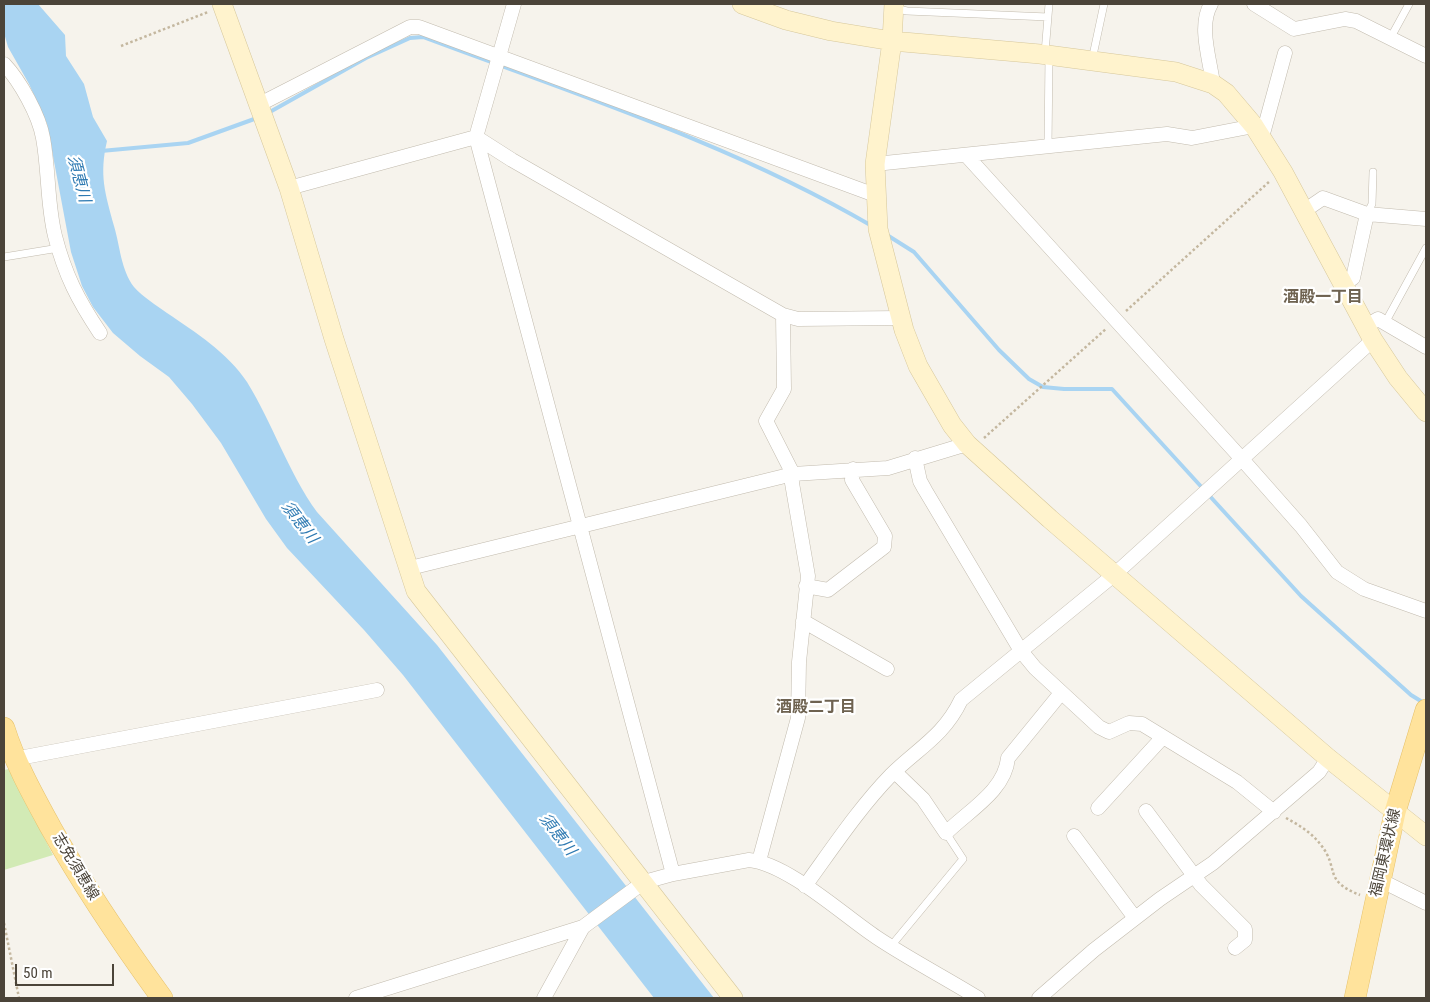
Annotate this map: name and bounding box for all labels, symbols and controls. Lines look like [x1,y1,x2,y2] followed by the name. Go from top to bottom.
[63,153,93,205] water label: 須恵川
[1283,288,1363,308] district label: 酒殿一丁目
[277,498,321,548] water label: 須恵川
[776,698,856,718] district label: 酒殿二丁目
[1367,807,1405,899] street label: 福岡東環状線
[535,810,579,860] water label: 須恵川
[48,830,102,904] street label: 志免須恵線
[18,954,116,986] scale bar
[23,964,53,982] text: 50 m

